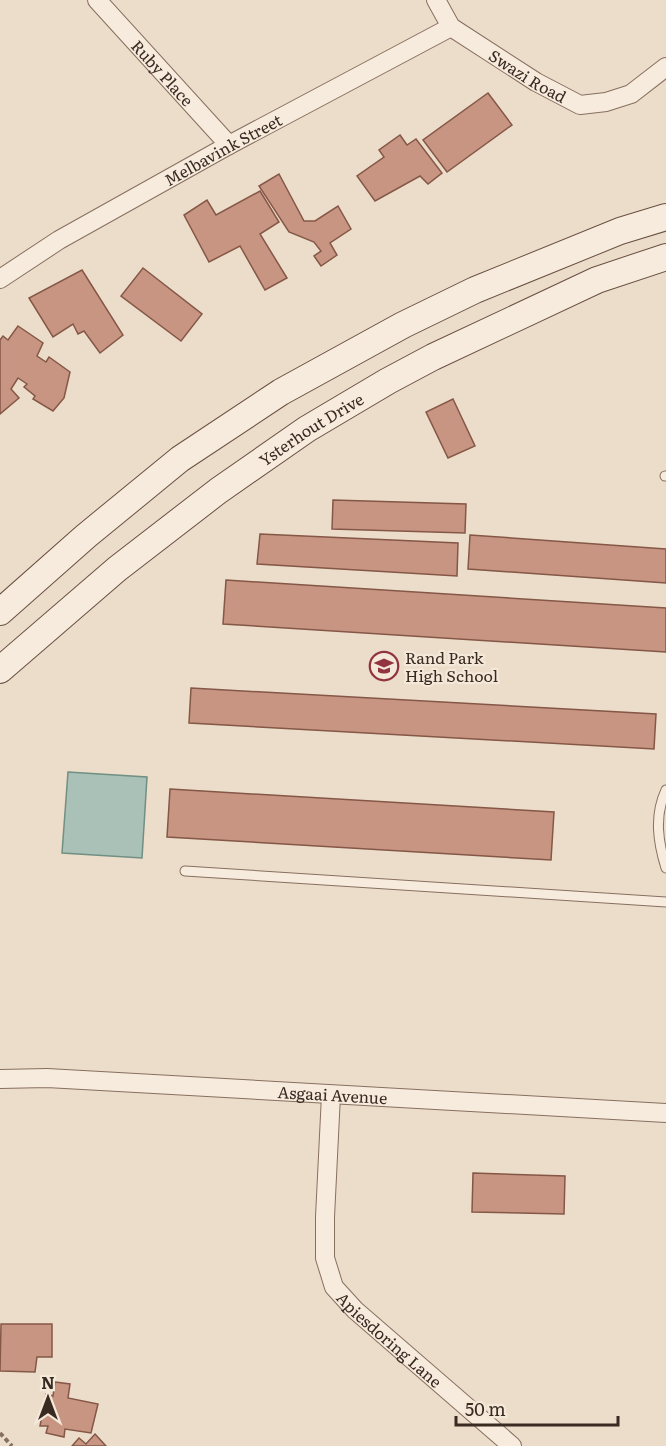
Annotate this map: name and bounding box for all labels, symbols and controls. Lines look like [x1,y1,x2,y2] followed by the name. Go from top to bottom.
[126,34,200,111] street label: Ruby Place
[485,43,571,108] street label: Swazi Road
[159,107,286,191] street label: Melbavink Street
[254,386,368,471] street label: Ysterhout Drive
[405,645,498,687] place label: Rand Park High School
[368,650,400,682] school or university icon: Rand Park High School
[277,1079,388,1109] street label: Asgaai Avenue
[332,1286,448,1393] street label: Apiesdoring Lane
[18,1368,78,1428] north arrow
[41,1370,55,1394] text: N
[456,1389,618,1427] scale bar
[465,1395,506,1422] text: 50 m

